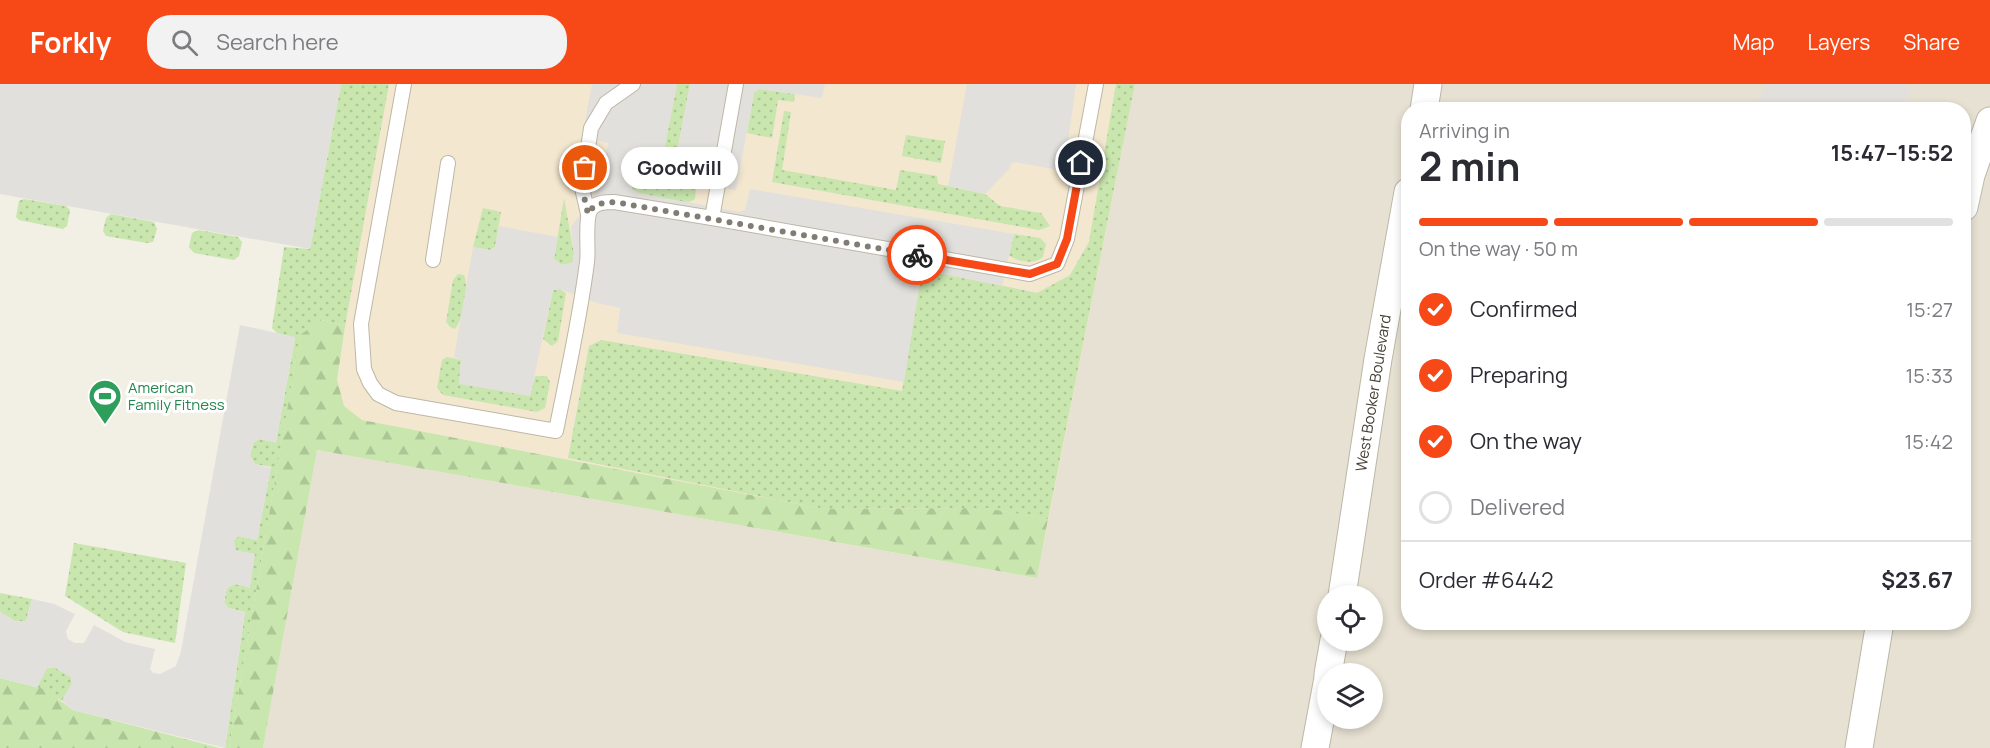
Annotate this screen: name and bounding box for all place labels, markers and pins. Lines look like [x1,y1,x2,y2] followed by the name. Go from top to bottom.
[1055,137,1106,188] pin
[559,142,610,193] pin
[621,147,738,189] callout: Goodwill
[128,377,225,415] place label: American Family Fitness
[87,378,123,425] sports icon: American Family Fitness

